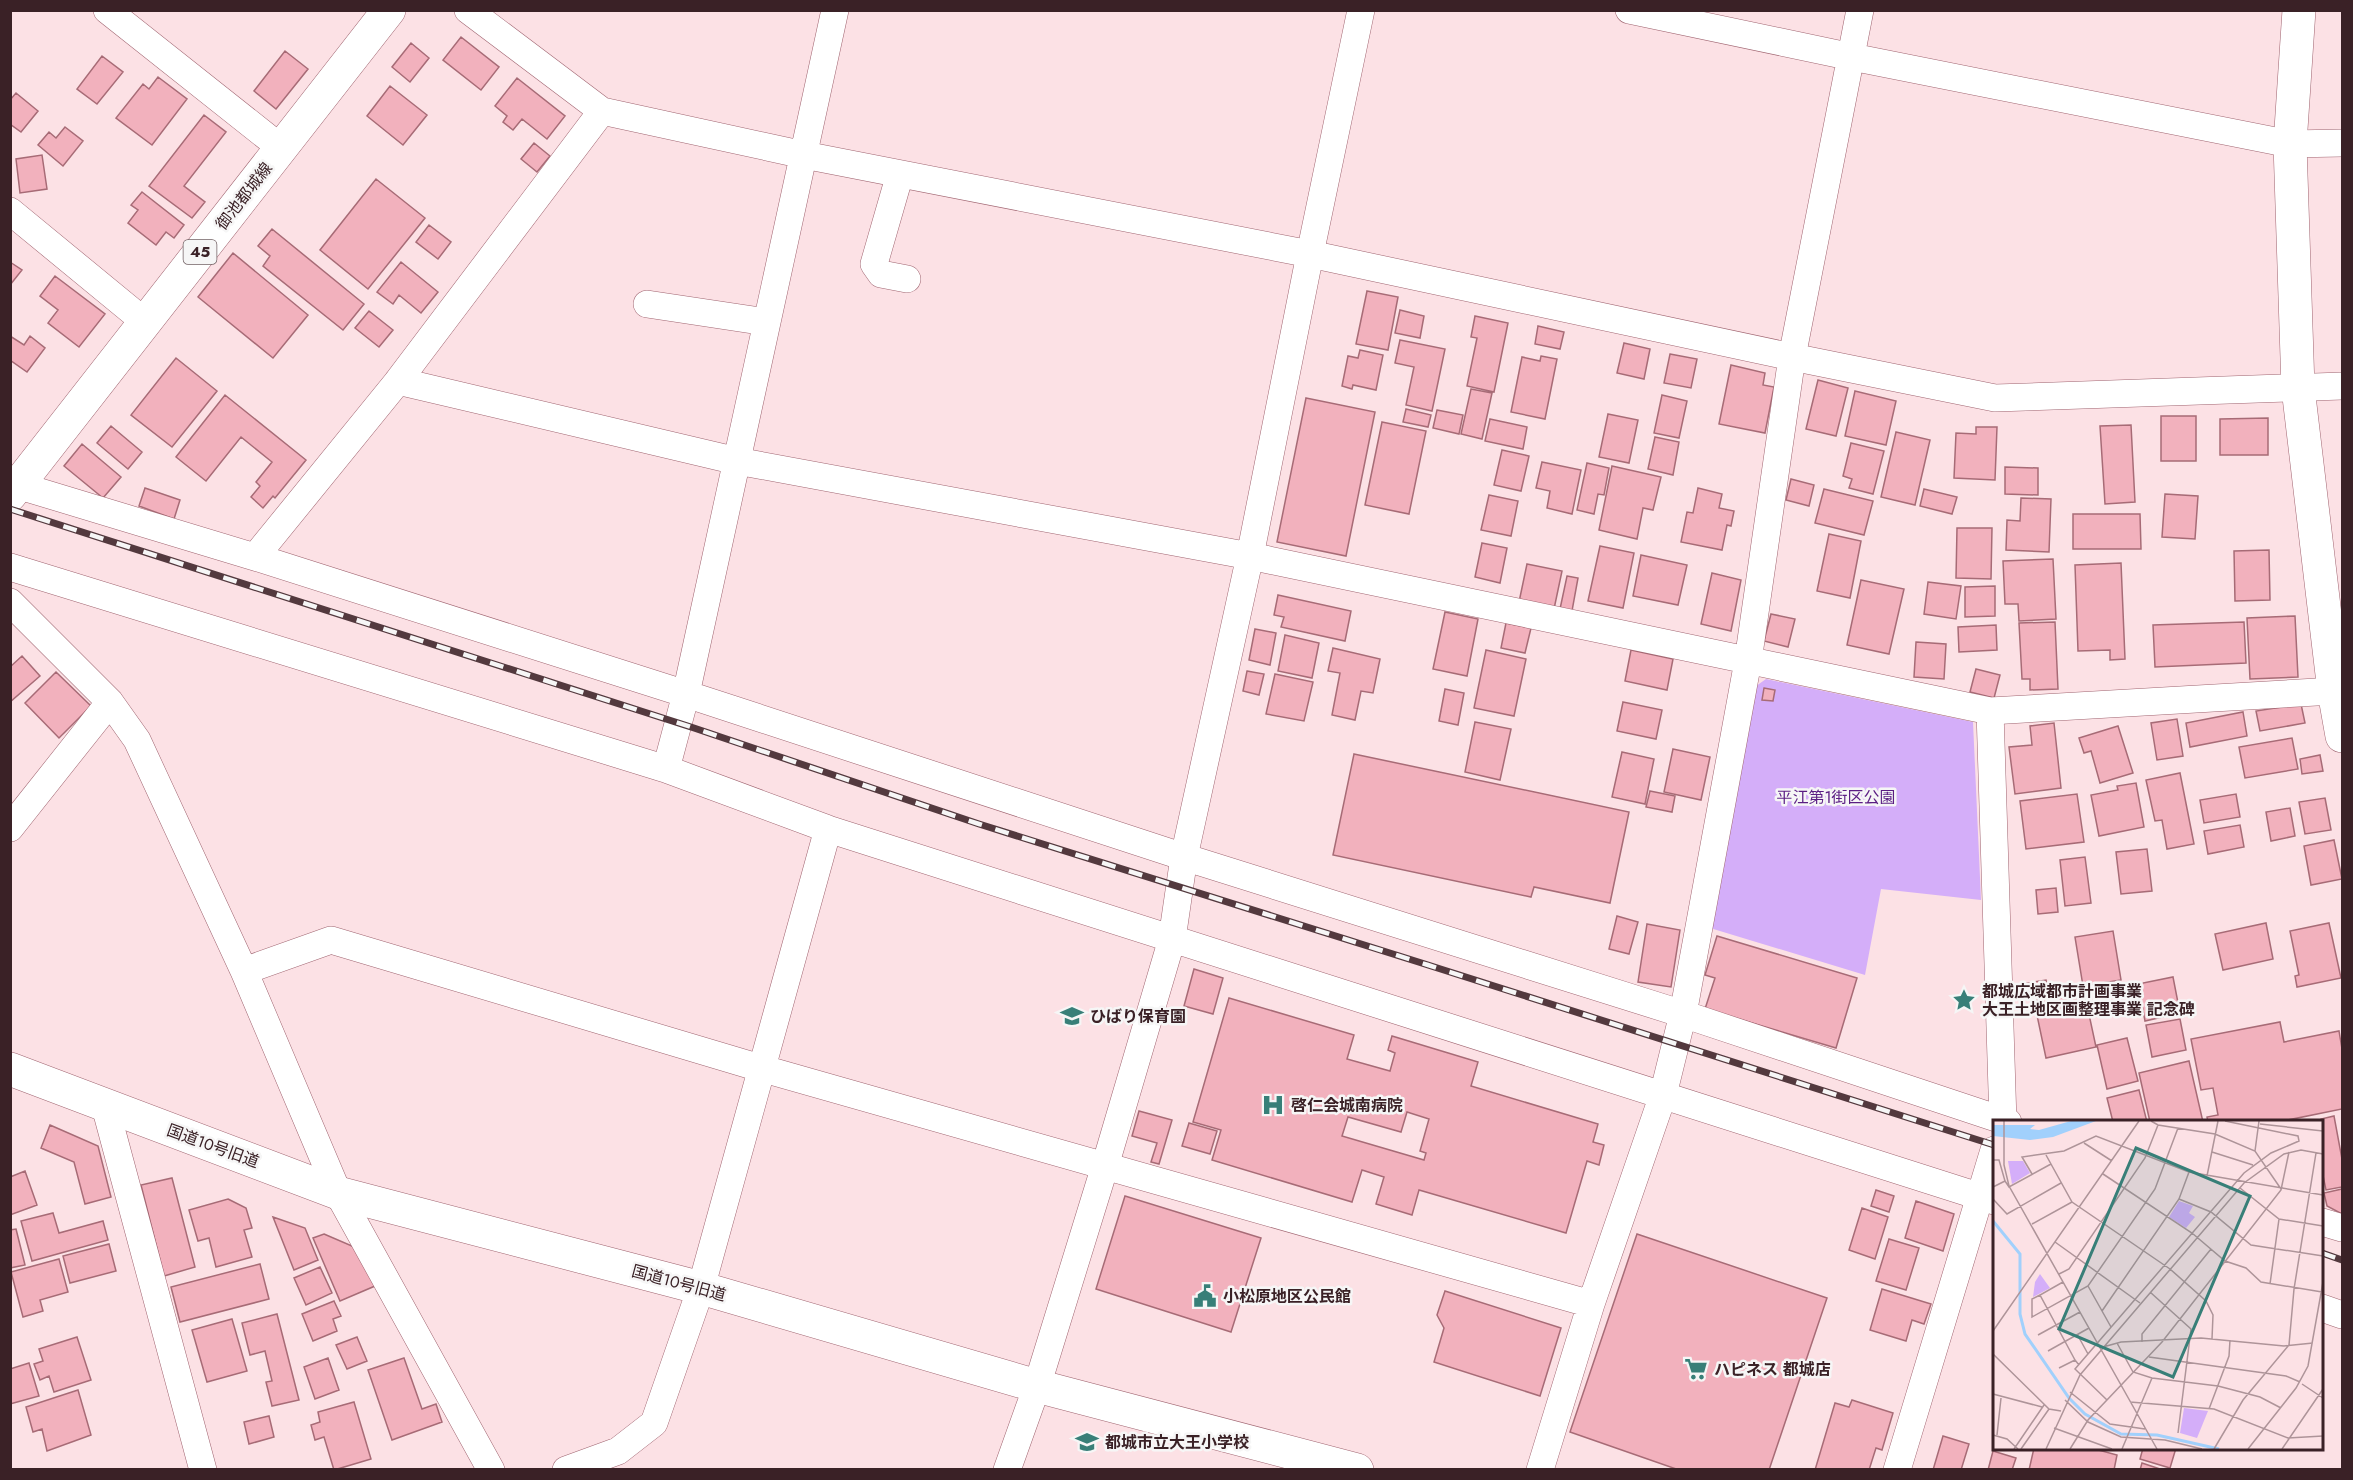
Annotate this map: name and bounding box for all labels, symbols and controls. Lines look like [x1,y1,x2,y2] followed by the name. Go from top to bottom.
[210,157,278,235] street label: 御池都城線
[184,240,216,264] road number: 45
[1776,786,1896,809] park label: 平江第1街区公園
[1982,980,2195,1021] place label: 都城広域都市計画事業 大王土地区画整理事業 記念碑
[1951,987,1977,1013] place icon: 都城広域都市計画事業 大王土地区画整理事業 記念碑
[1059,1003,1085,1029] school or university icon: ひばり保育園
[1090,1005,1186,1028] place label: ひばり保育園
[1260,1092,1286,1118] hospital icon: 啓仁会城南病院
[1291,1094,1403,1117] place label: 啓仁会城南病院
[164,1119,262,1173] street label: 国道10号旧道
[1993,1120,2323,1450] inset map
[629,1259,729,1307] street label: 国道10号旧道
[1192,1283,1218,1309] public building icon: 小松原地区公民館
[1223,1285,1351,1308] place label: 小松原地区公民館
[1683,1356,1709,1382] supermarket icon: ハピネス 都城店
[1714,1358,1831,1381] place label: ハピネス 都城店
[1074,1429,1100,1455] school or university icon: 都城市立大王小学校
[1105,1431,1249,1454] place label: 都城市立大王小学校

